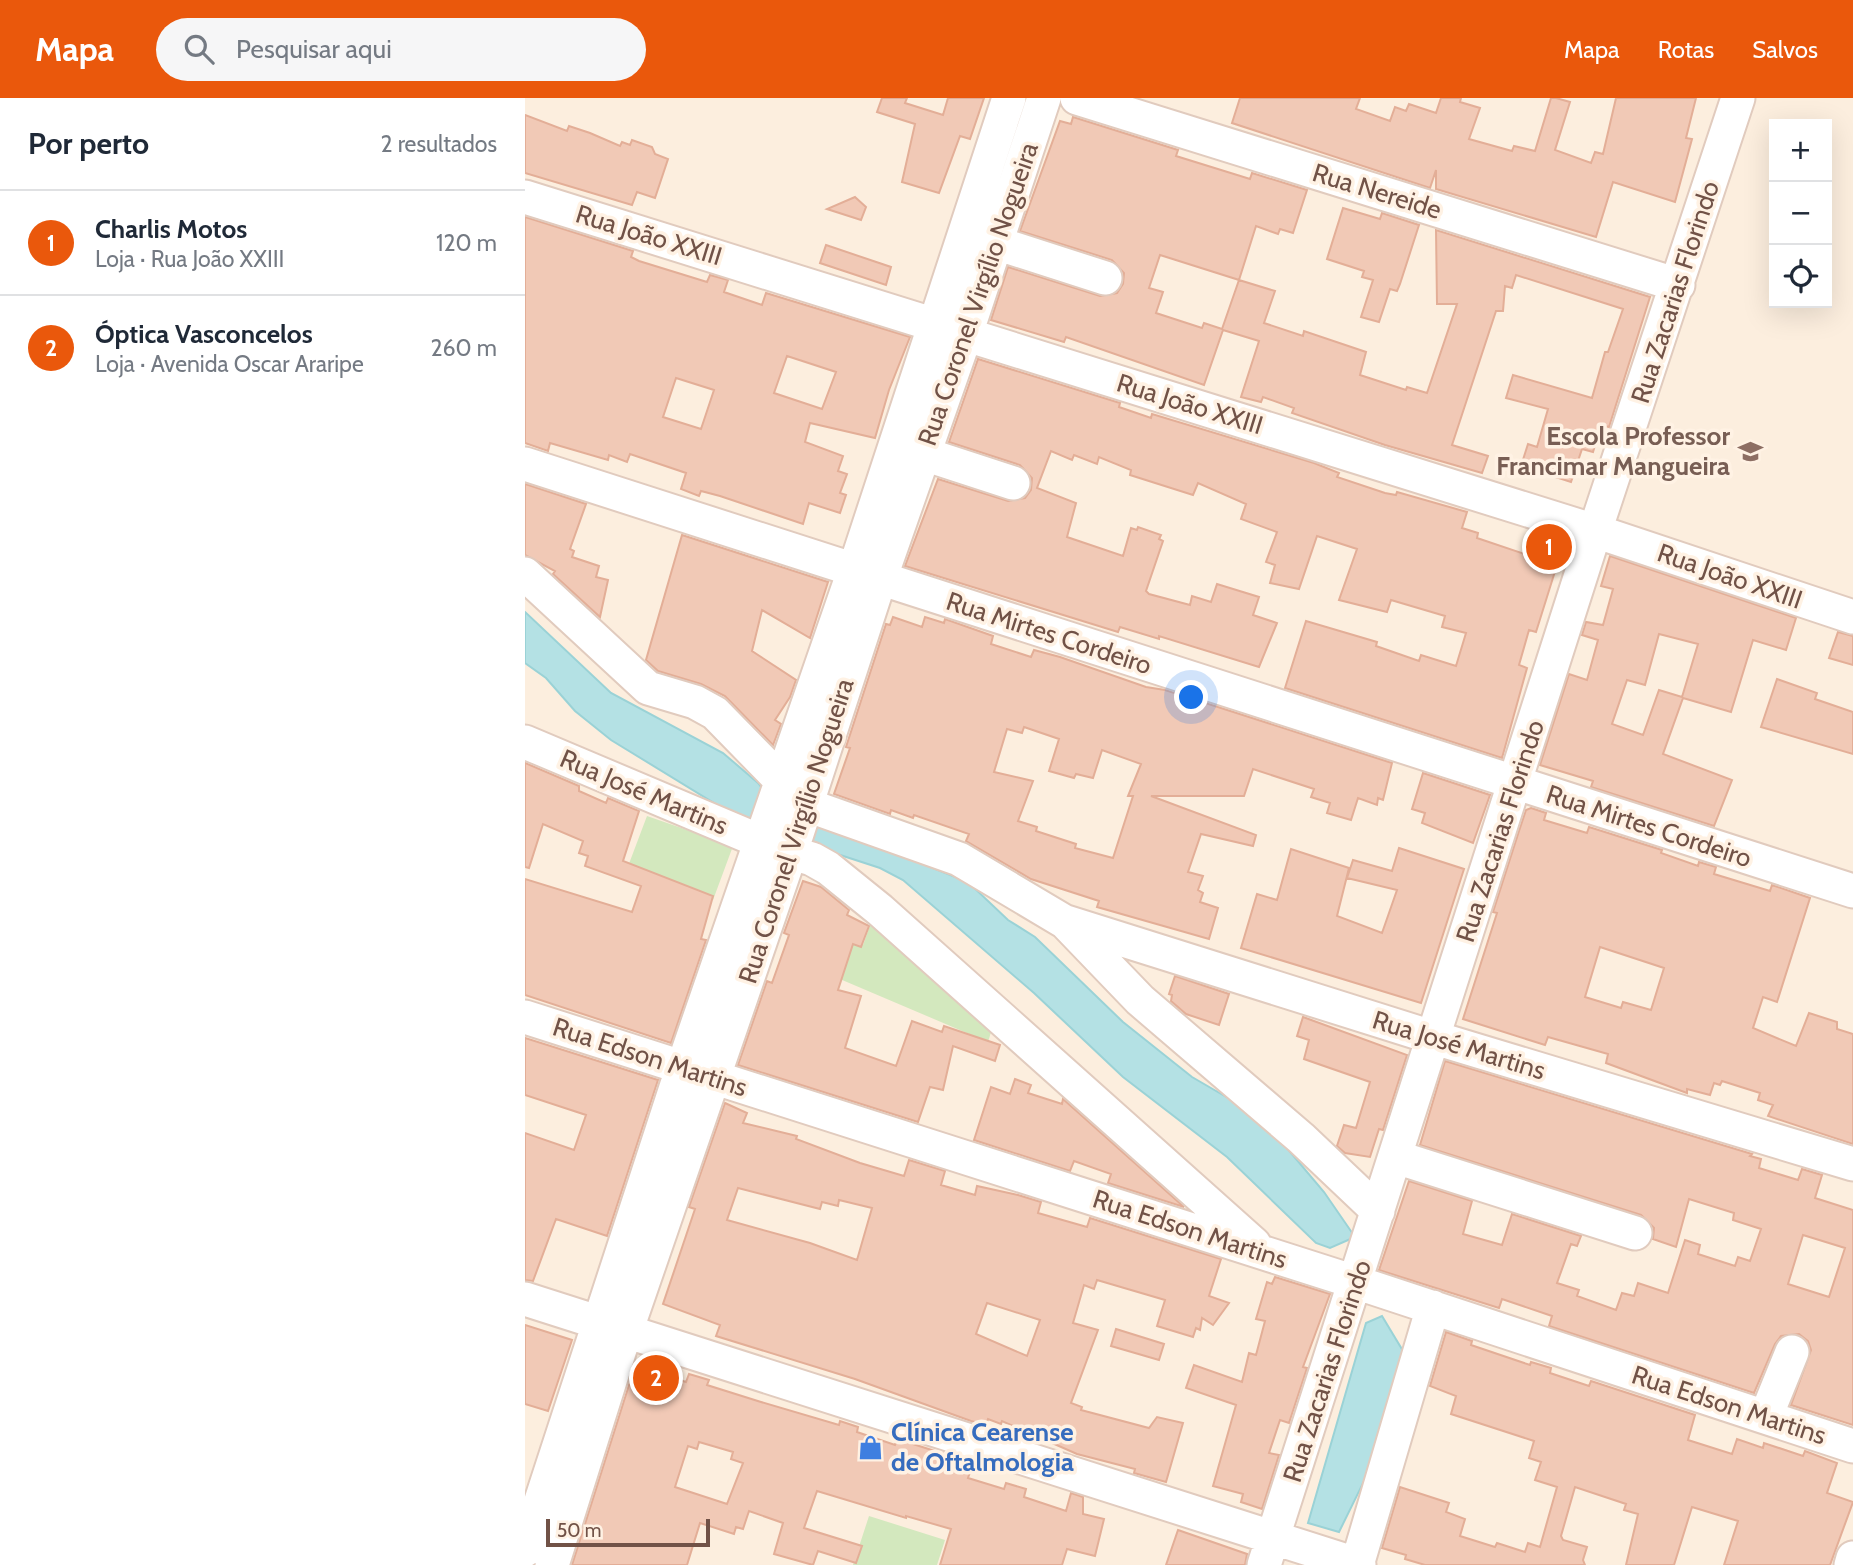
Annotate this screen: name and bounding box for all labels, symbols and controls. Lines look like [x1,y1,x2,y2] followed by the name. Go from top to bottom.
[156,18,646,81] search box
[35,29,114,69] text: Mapa
[180,30,218,68] icon: search
[236,33,392,65] text: Pesquisar aqui
[1564,35,1620,64] text: Mapa
[1658,35,1714,64] text: Rotas
[1752,35,1818,64] text: Salvos
[1769,119,1832,308] map controls
[1769,119,1832,182] button: +
[28,125,149,162] text: Por perto
[380,130,497,158] text: 2 resultados
[911,138,1045,450] street label: Rua Coronel Virgílio Nogueira
[1309,156,1445,226] street label: Rua Nereide
[1624,177,1726,407] street label: Rua Zacarias Florindo
[1769,182,1832,245] button: −
[572,198,726,272] street label: Rua João XXIII
[95,213,247,245] text: Charlis Motos
[47,229,55,257] text: 1
[436,229,497,257] text: 120 m
[95,245,284,273] text: Loja · Rua João XXIII
[1769,245,1832,308] button: locate
[95,318,313,350] text: Óptica Vasconcelos
[45,334,57,362] text: 2
[430,334,497,362] text: 260 m
[95,350,364,378] text: Loja · Avenida Oscar Araripe
[1113,367,1267,441] street label: Rua João XXIII
[1496,420,1730,482] place label: Escola Professor Francimar Mangueira
[1736,437,1764,465] school or university icon: Escola Professor Francimar Mangueira
[1526,521,1572,573] pin: 1
[1653,536,1807,616] street label: Rua João XXIII
[942,585,1156,681] street label: Rua Mirtes Cordeiro
[732,674,861,988] street label: Rua Coronel Virgílio Nogueira
[1174,680,1208,714] your location
[1449,716,1551,946] street label: Rua Zacarias Florindo
[555,742,733,842] street label: Rua José Martins
[1542,778,1756,874] street label: Rua Mirtes Cordeiro
[1369,1004,1550,1087] street label: Rua José Martins
[549,1011,751,1104] street label: Rua Edson Martins
[1089,1183,1291,1276] street label: Rua Edson Martins
[1276,1256,1378,1486] street label: Rua Zacarias Florindo
[633,1352,679,1404] pin: 2
[1628,1359,1830,1452] street label: Rua Edson Martins
[891,1416,1074,1478] place label: Clínica Cearense de Oftalmologia
[857,1433,885,1461] shop icon: Clínica Cearense de Oftalmologia
[546,1516,711,1548] scale bar
[557,1519,601,1542] text: 50 m

